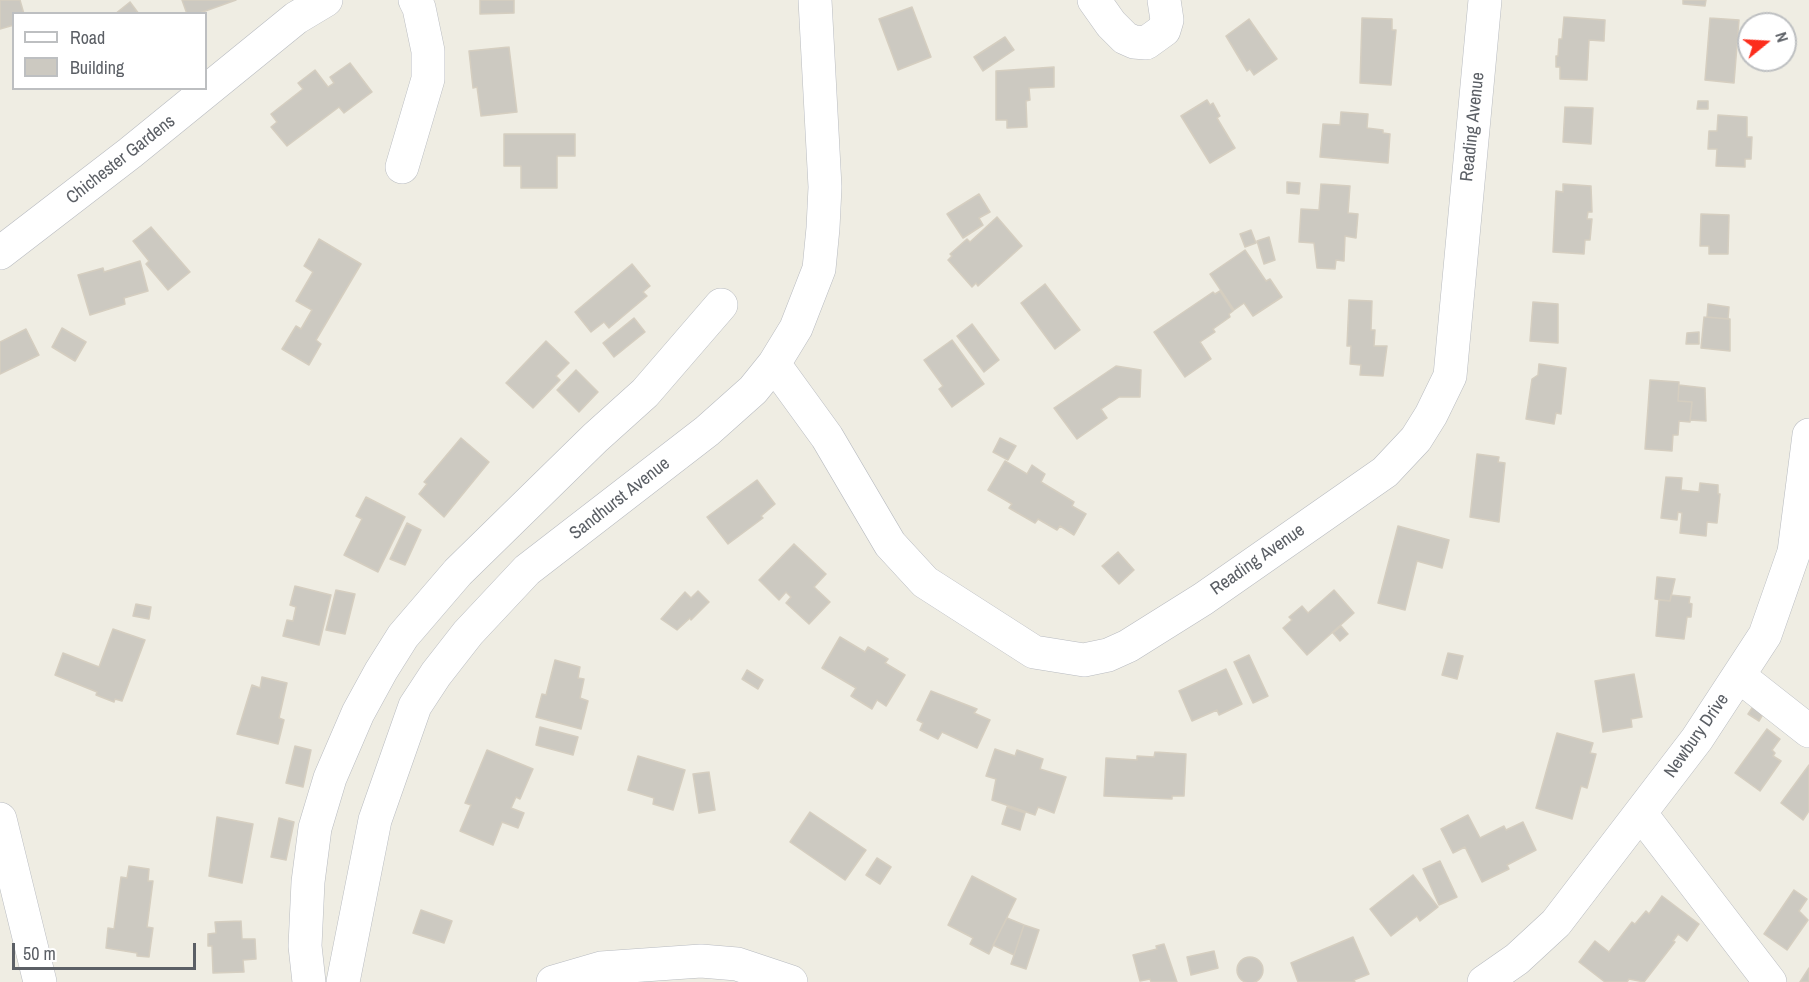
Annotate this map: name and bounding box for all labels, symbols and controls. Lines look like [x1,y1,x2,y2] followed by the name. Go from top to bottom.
[12,12,207,90] legend
[1737,12,1797,72] north arrow
[70,25,105,50] text: Road
[1770,29,1794,45] text: N
[70,55,124,80] text: Building
[1457,71,1489,183] street label: Reading Avenue
[62,111,180,209] street label: Chichester Gardens
[566,453,674,545] street label: Sandhurst Avenue
[1207,520,1309,600] street label: Reading Avenue
[1660,690,1734,782] street label: Newbury Drive
[15,931,200,969] scale bar
[23,941,56,966] text: 50 m

